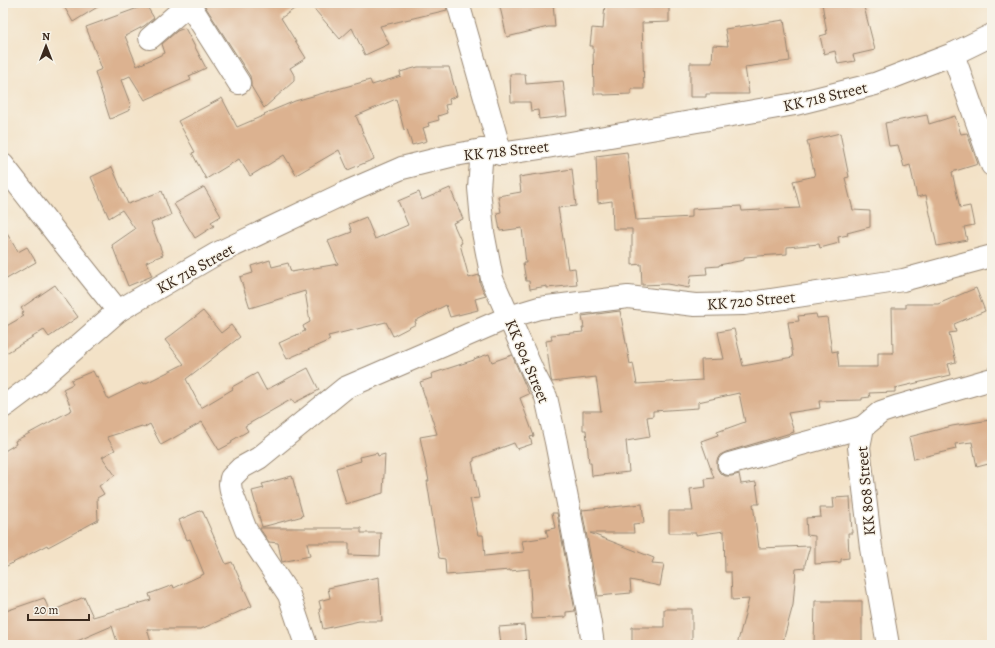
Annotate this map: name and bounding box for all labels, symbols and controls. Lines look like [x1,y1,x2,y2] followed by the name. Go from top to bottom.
[26,26,66,66] north arrow
[42,29,50,44] text: N
[781,77,869,117] street label: KK 718 Street
[462,136,550,166] street label: KK 718 Street
[153,238,238,299] street label: KK 718 Street
[706,286,796,316] street label: KK 720 Street
[500,316,555,407] street label: KK 804 Street
[851,445,881,537] street label: KK 808 Street
[28,596,89,622] scale bar
[34,602,58,618] text: 20 m

